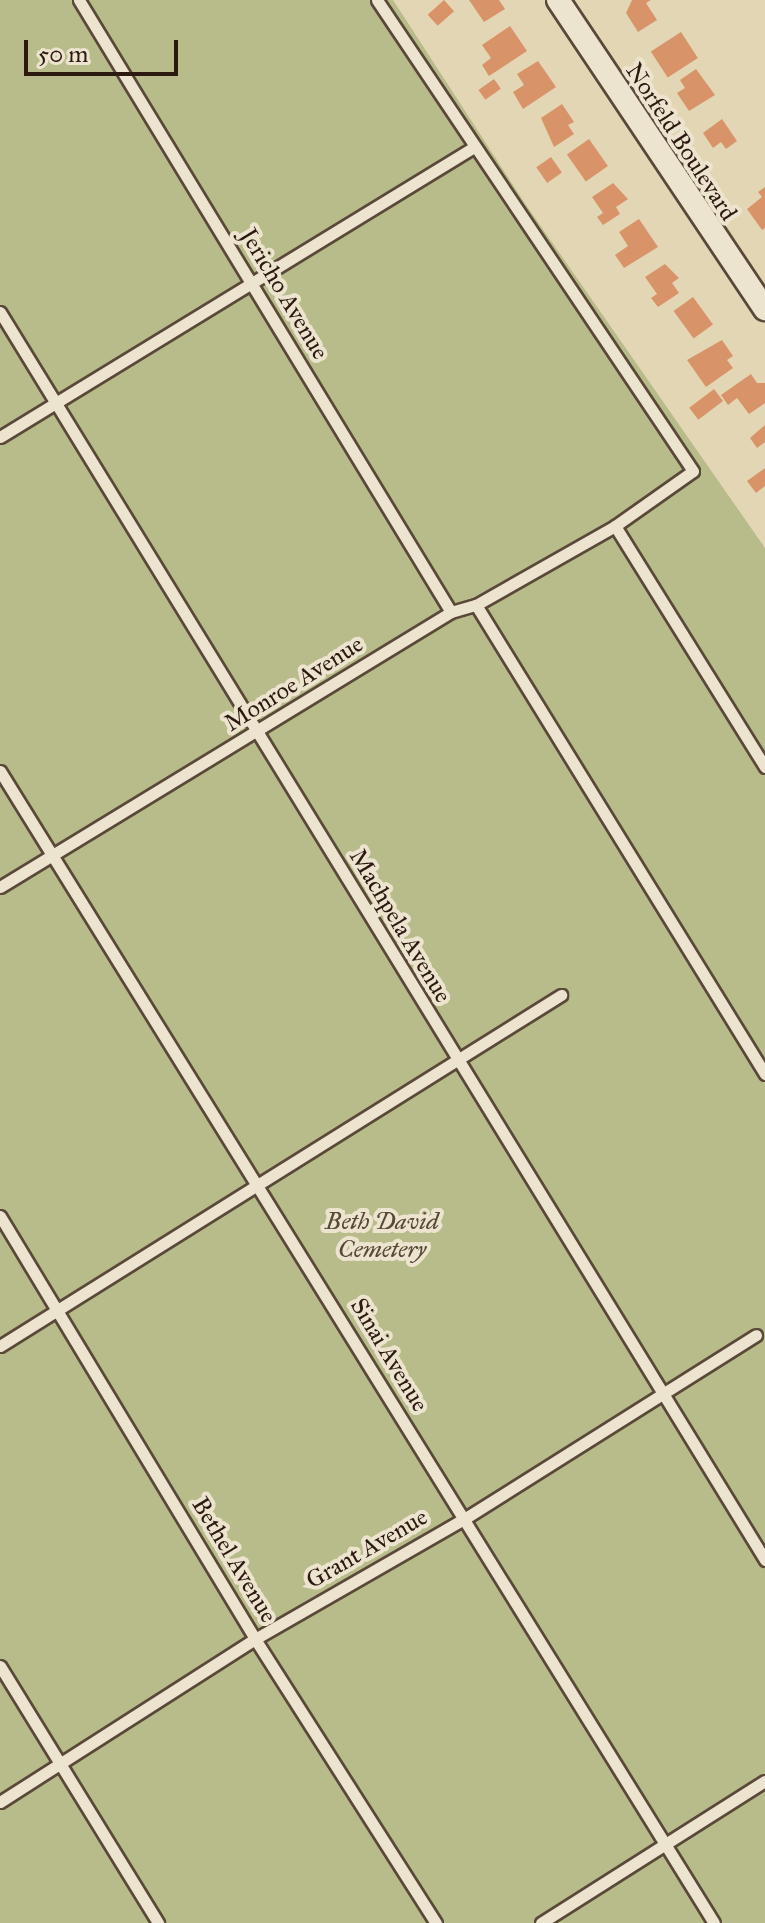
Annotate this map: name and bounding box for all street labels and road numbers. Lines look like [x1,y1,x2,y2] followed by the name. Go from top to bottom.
[619,58,743,226] street label: Norfeld Boulevard
[234,223,334,365] street label: Jericho Avenue
[219,630,369,738] street label: Monroe Avenue
[343,844,457,1008] street label: Machpela Avenue
[344,1293,434,1417] street label: Sinai Avenue
[185,1492,283,1628] street label: Bethel Avenue
[301,1503,433,1595] street label: Grant Avenue

